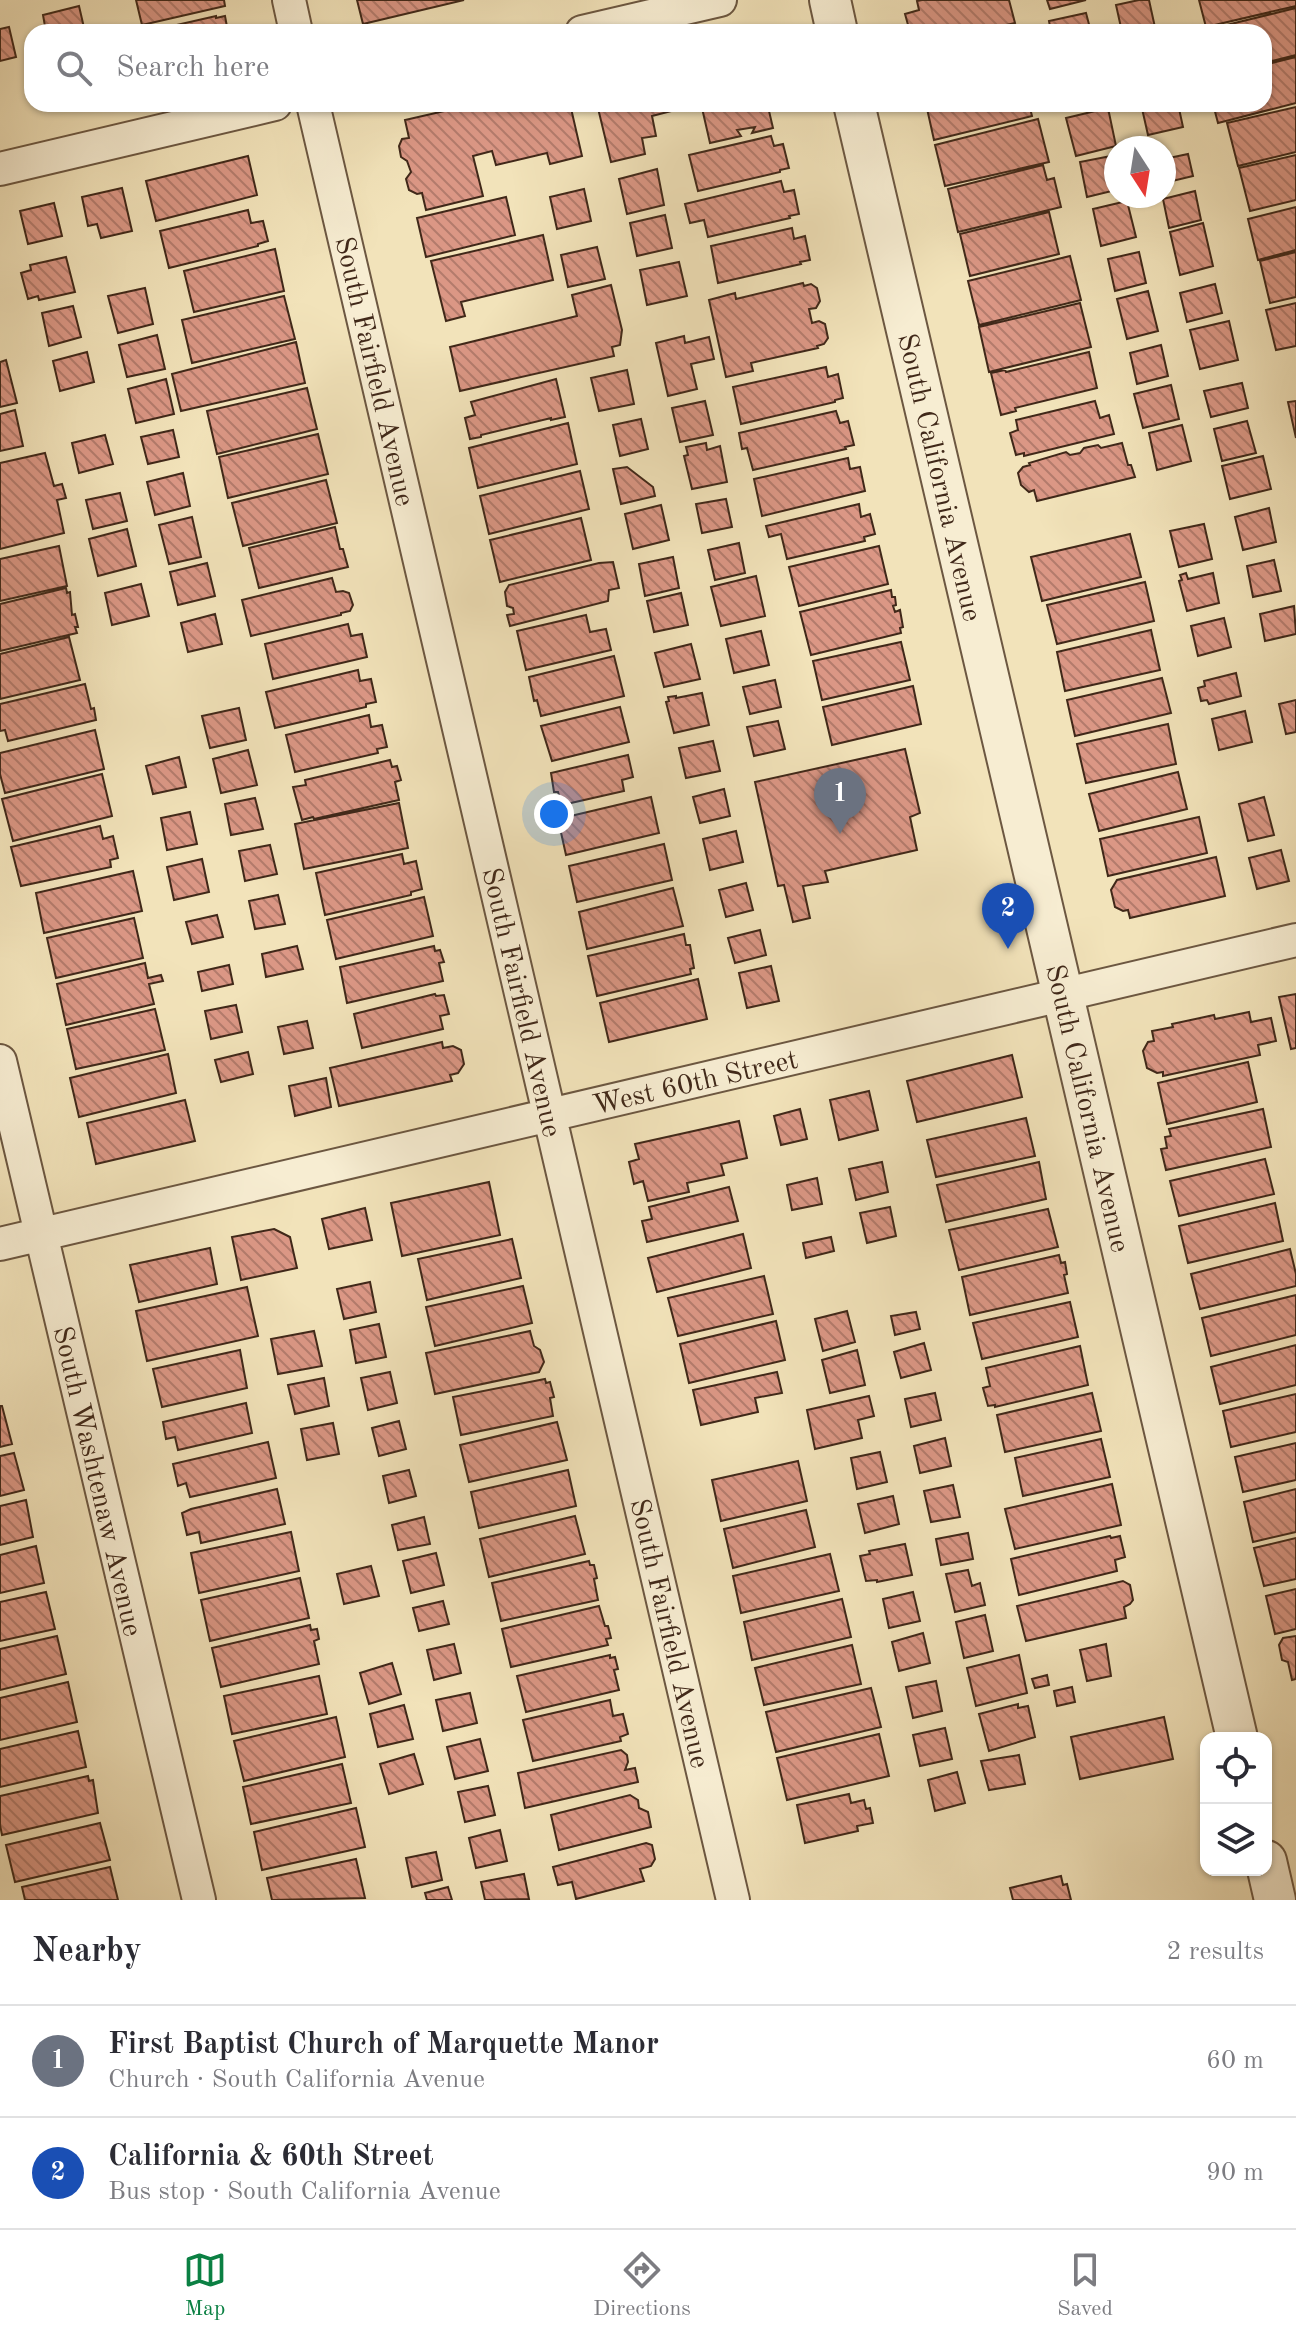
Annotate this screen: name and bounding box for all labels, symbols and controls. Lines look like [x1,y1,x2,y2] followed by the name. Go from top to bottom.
[24,24,1272,112] search box
[52,46,96,90] icon: search
[116,53,270,83] text: Search here
[1104,136,1176,208] north arrow
[328,234,418,509] street label: South Fairfield Avenue
[891,331,985,624] street label: South California Avenue
[814,768,866,834] pin: 1
[534,794,574,834] your location
[475,865,565,1140] street label: South Fairfield Avenue
[982,883,1034,949] pin: 2
[1039,962,1133,1255] street label: South California Avenue
[590,1047,801,1121] street label: West 60th Street
[47,1324,145,1639] street label: South Washtenaw Avenue
[623,1496,713,1771] street label: South Fairfield Avenue
[1200,1732,1272,1876] map controls
[1200,1732,1272,1804] button: locate
[1200,1804,1272,1876] button: layers
[32,1935,142,1969] text: Nearby
[1166,1939,1264,1965] text: 2 results
[108,2030,659,2060] text: First Baptist Church of Marquette Manor
[50,2048,66,2074] text: 1
[1206,2048,1264,2074] text: 60 m
[108,2067,485,2093] text: Church · South California Avenue
[108,2142,434,2172] text: California & 60th Street
[50,2160,66,2186] text: 2
[1206,2160,1264,2186] text: 90 m
[108,2179,501,2205] text: Bus stop · South California Avenue
[183,2248,227,2323] tab: Map
[593,2248,691,2323] tab: Directions
[1057,2248,1113,2323] tab: Saved

